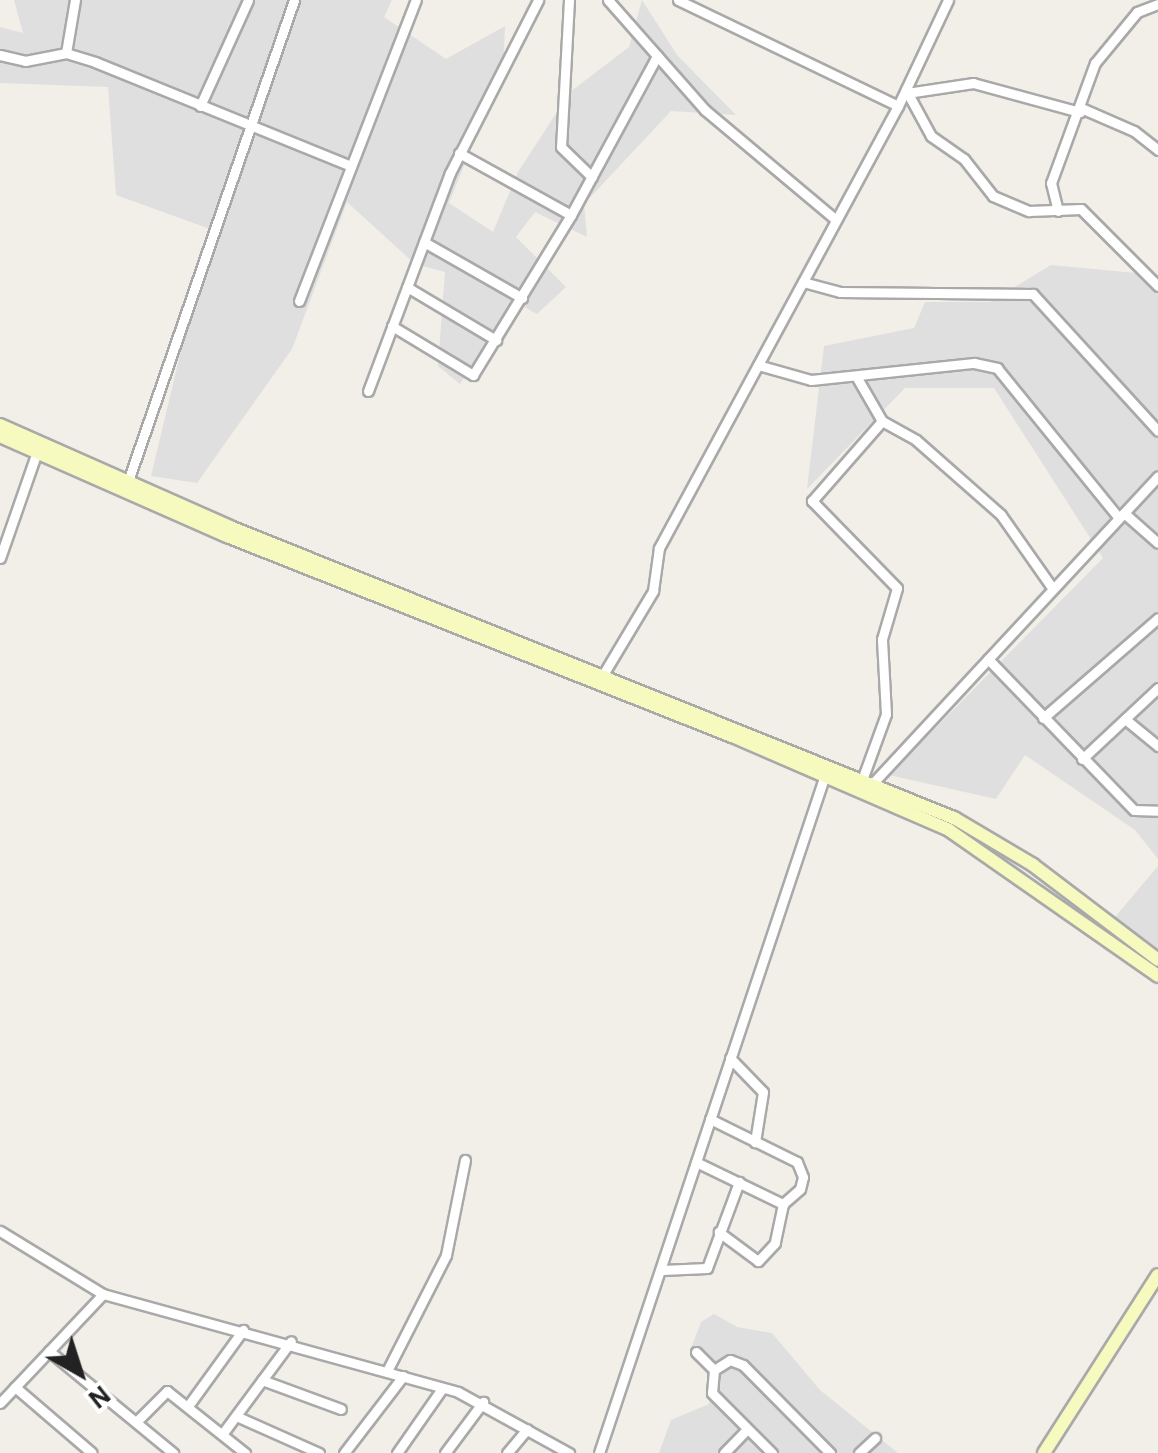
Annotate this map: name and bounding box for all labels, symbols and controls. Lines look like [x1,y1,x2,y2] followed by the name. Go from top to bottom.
[30,1323,130,1423] north arrow
[83,1379,115,1413] text: N

